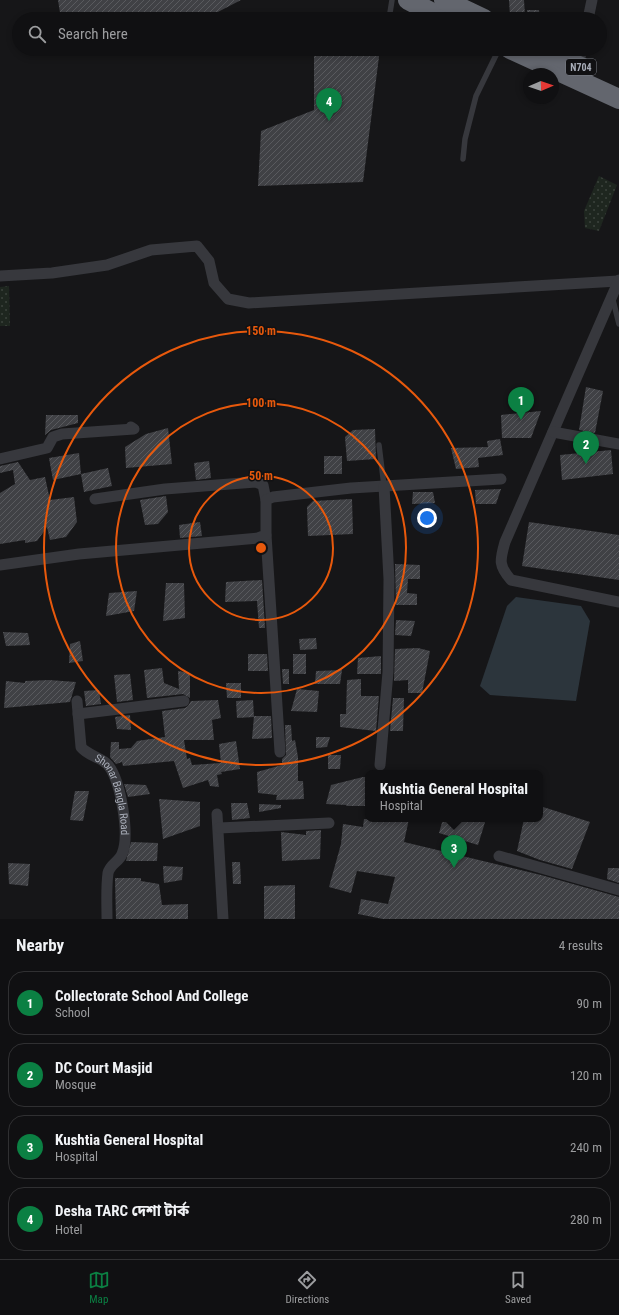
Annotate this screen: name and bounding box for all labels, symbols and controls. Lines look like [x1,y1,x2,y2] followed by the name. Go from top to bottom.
[12,12,607,56] search box
[26,23,48,45] icon: search
[58,25,128,43] text: Search here
[566,59,596,75] road number: N704
[523,68,559,104] north arrow
[316,88,342,121] pin: 4
[246,324,276,338] text: 150 m
[508,387,534,420] pin: 1
[246,396,276,410] text: 100 m
[573,431,599,464] pin: 2
[249,469,273,483] text: 50 m
[417,508,437,528] your location
[254,541,268,555] centre of rings
[93,751,132,835] street label: Shonar Bangla Road
[365,770,543,822] popup
[380,780,528,798] text: Kushtia General Hospital
[380,798,423,813] text: Hospital
[441,835,467,868] pin: 3
[16,935,64,955] text: Nearby
[559,938,603,953] text: 4 results
[55,987,248,1005] text: Collectorate School And College
[27,996,33,1011] text: 1
[576,996,602,1011] text: 90 m
[55,1005,90,1020] text: School
[55,1059,152,1077] text: DC Court Masjid
[27,1068,33,1083] text: 2
[570,1068,602,1083] text: 120 m
[55,1077,96,1092] text: Mosque
[55,1131,203,1149] text: Kushtia General Hospital
[27,1140,33,1155] text: 3
[570,1140,602,1155] text: 240 m
[55,1149,98,1164] text: Hospital
[55,1202,189,1220] text: Desha TARC দেশা টার্ক
[27,1212,33,1227] text: 4
[570,1212,602,1227] text: 280 m
[55,1222,83,1237] text: Hotel
[88,1269,110,1306] tab: Map
[285,1269,329,1306] tab: Directions
[505,1269,531,1306] tab: Saved

